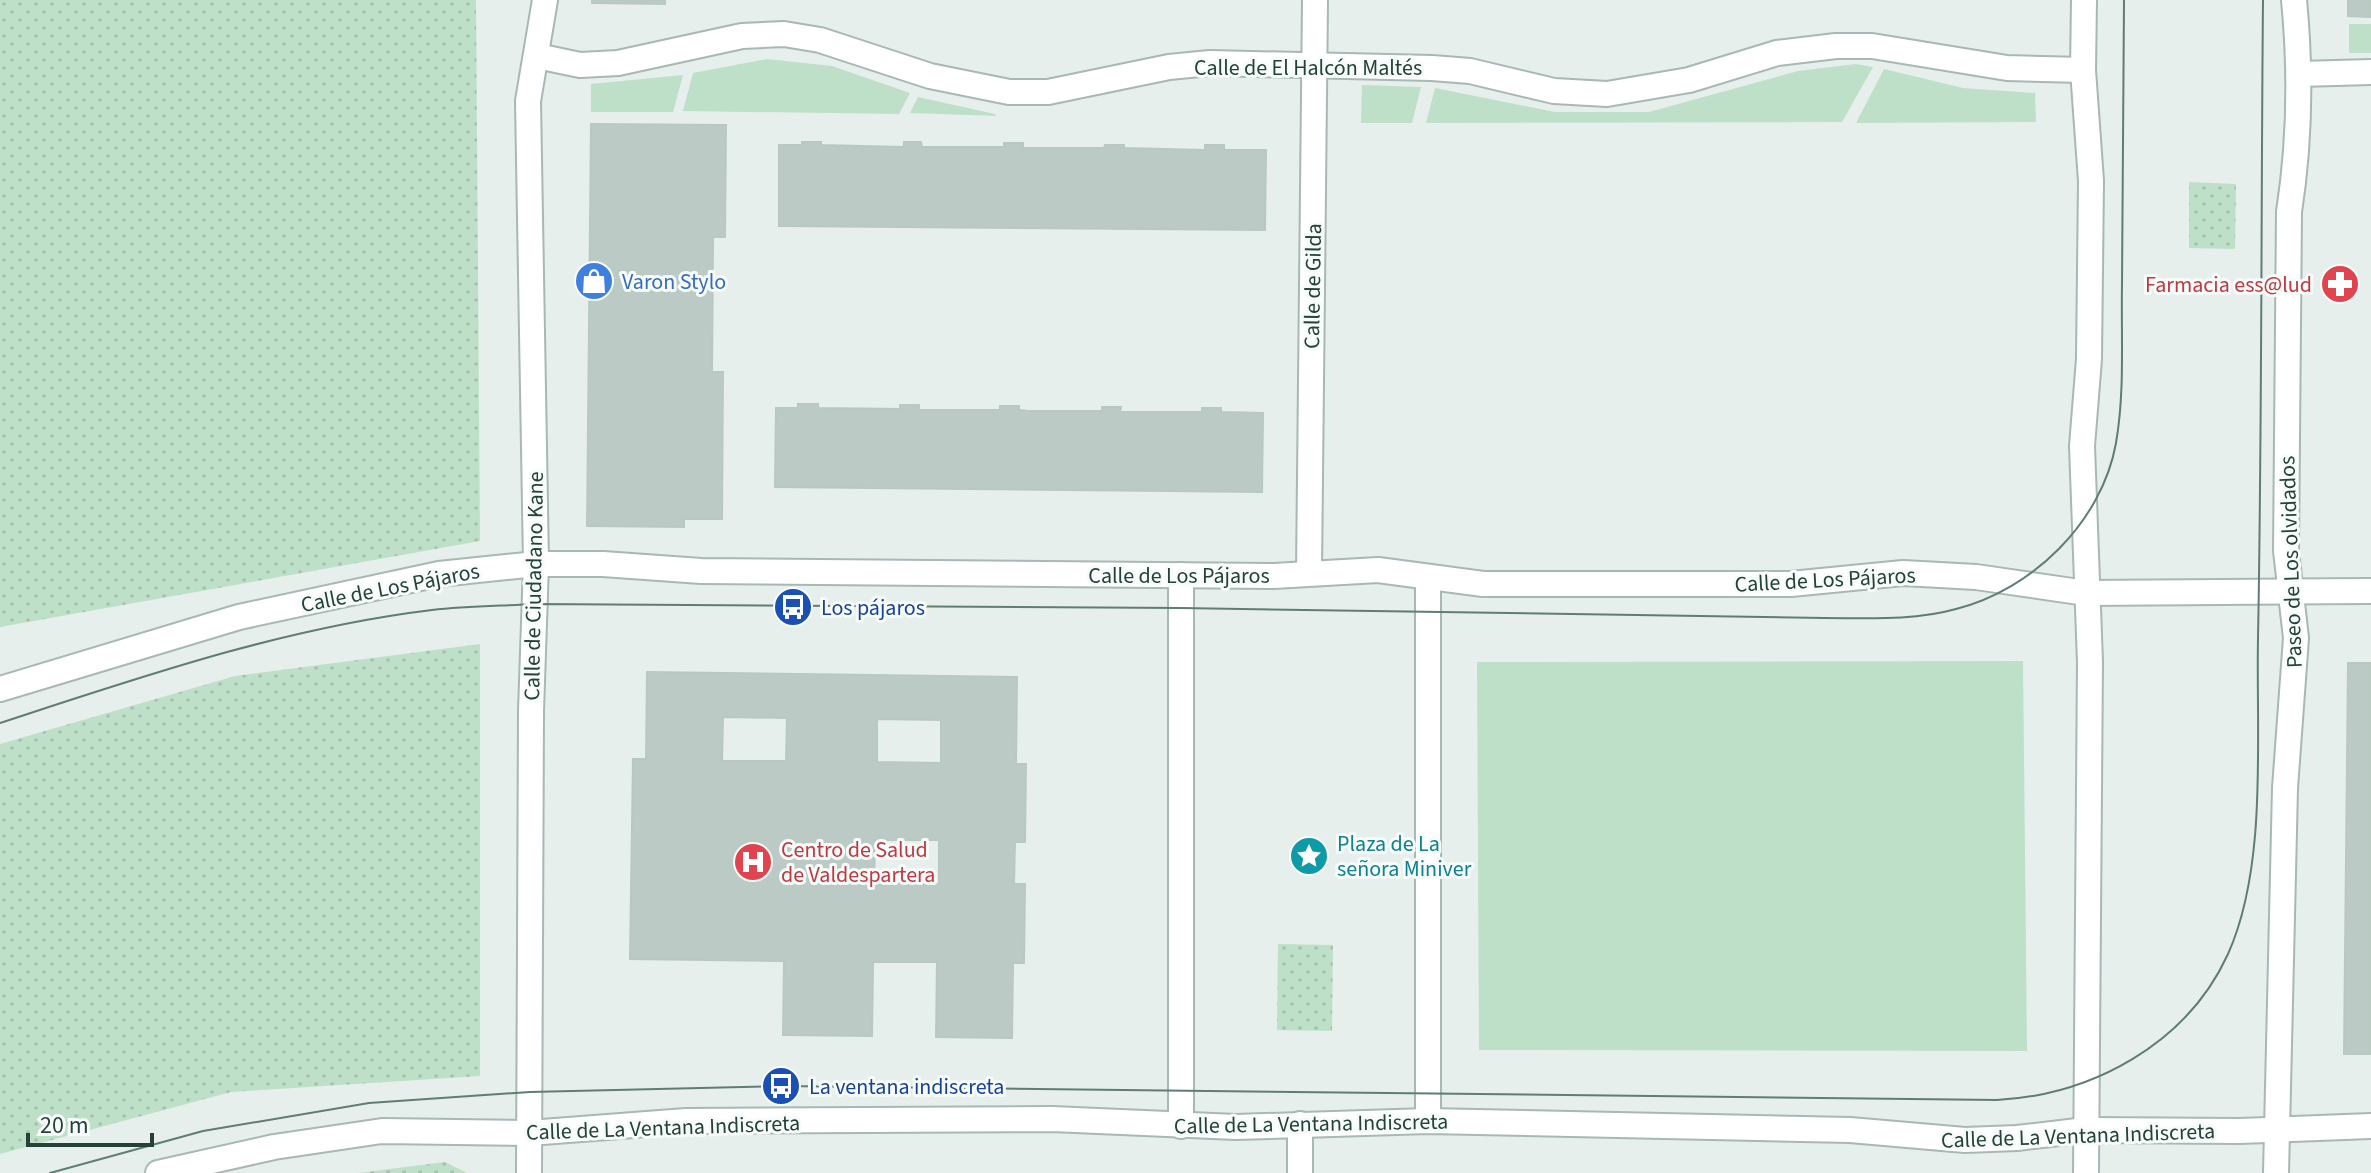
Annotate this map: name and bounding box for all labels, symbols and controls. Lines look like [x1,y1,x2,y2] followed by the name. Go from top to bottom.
[1194,52,1422,84] street label: Calle de El Halcón Maltés
[1296,223,1330,349] street label: Calle de Gilda
[573,260,615,302] shop icon: Varon Stylo
[2319,263,2361,305] pharmacy icon: Farmacia ess@lud
[622,266,726,298] place label: Varon Stylo
[2145,269,2312,301] place label: Farmacia ess@lud
[2271,455,2311,669] street label: Paseo de Los olvidados
[516,471,552,701] street label: Calle de Ciudadano Kane
[298,555,482,621] street label: Calle de Los Pájaros
[1734,559,1916,601] street label: Calle de Los Pájaros
[1088,560,1270,592] street label: Calle de Los Pájaros
[772,586,814,628] bus stop icon: Los pájaros
[821,592,925,624] place label: Los pájaros
[1337,828,1472,885] place label: Plaza de La señora Miniver
[781,834,935,891] place label: Centro de Salud de Valdespartera
[1288,835,1330,877] place icon: Plaza de La señora Miniver
[732,841,774,883] hospital icon: Centro de Salud de Valdespartera
[760,1065,802,1107] bus stop icon: La ventana indiscreta
[809,1071,1004,1103] place label: La ventana indiscreta
[28,1097,152,1147] scale bar
[1174,1106,1448,1142] street label: Calle de La Ventana Indiscreta
[525,1107,801,1149] street label: Calle de La Ventana Indiscreta
[40,1108,89,1143] text: 20 m
[1940,1115,2216,1157] street label: Calle de La Ventana Indiscreta

